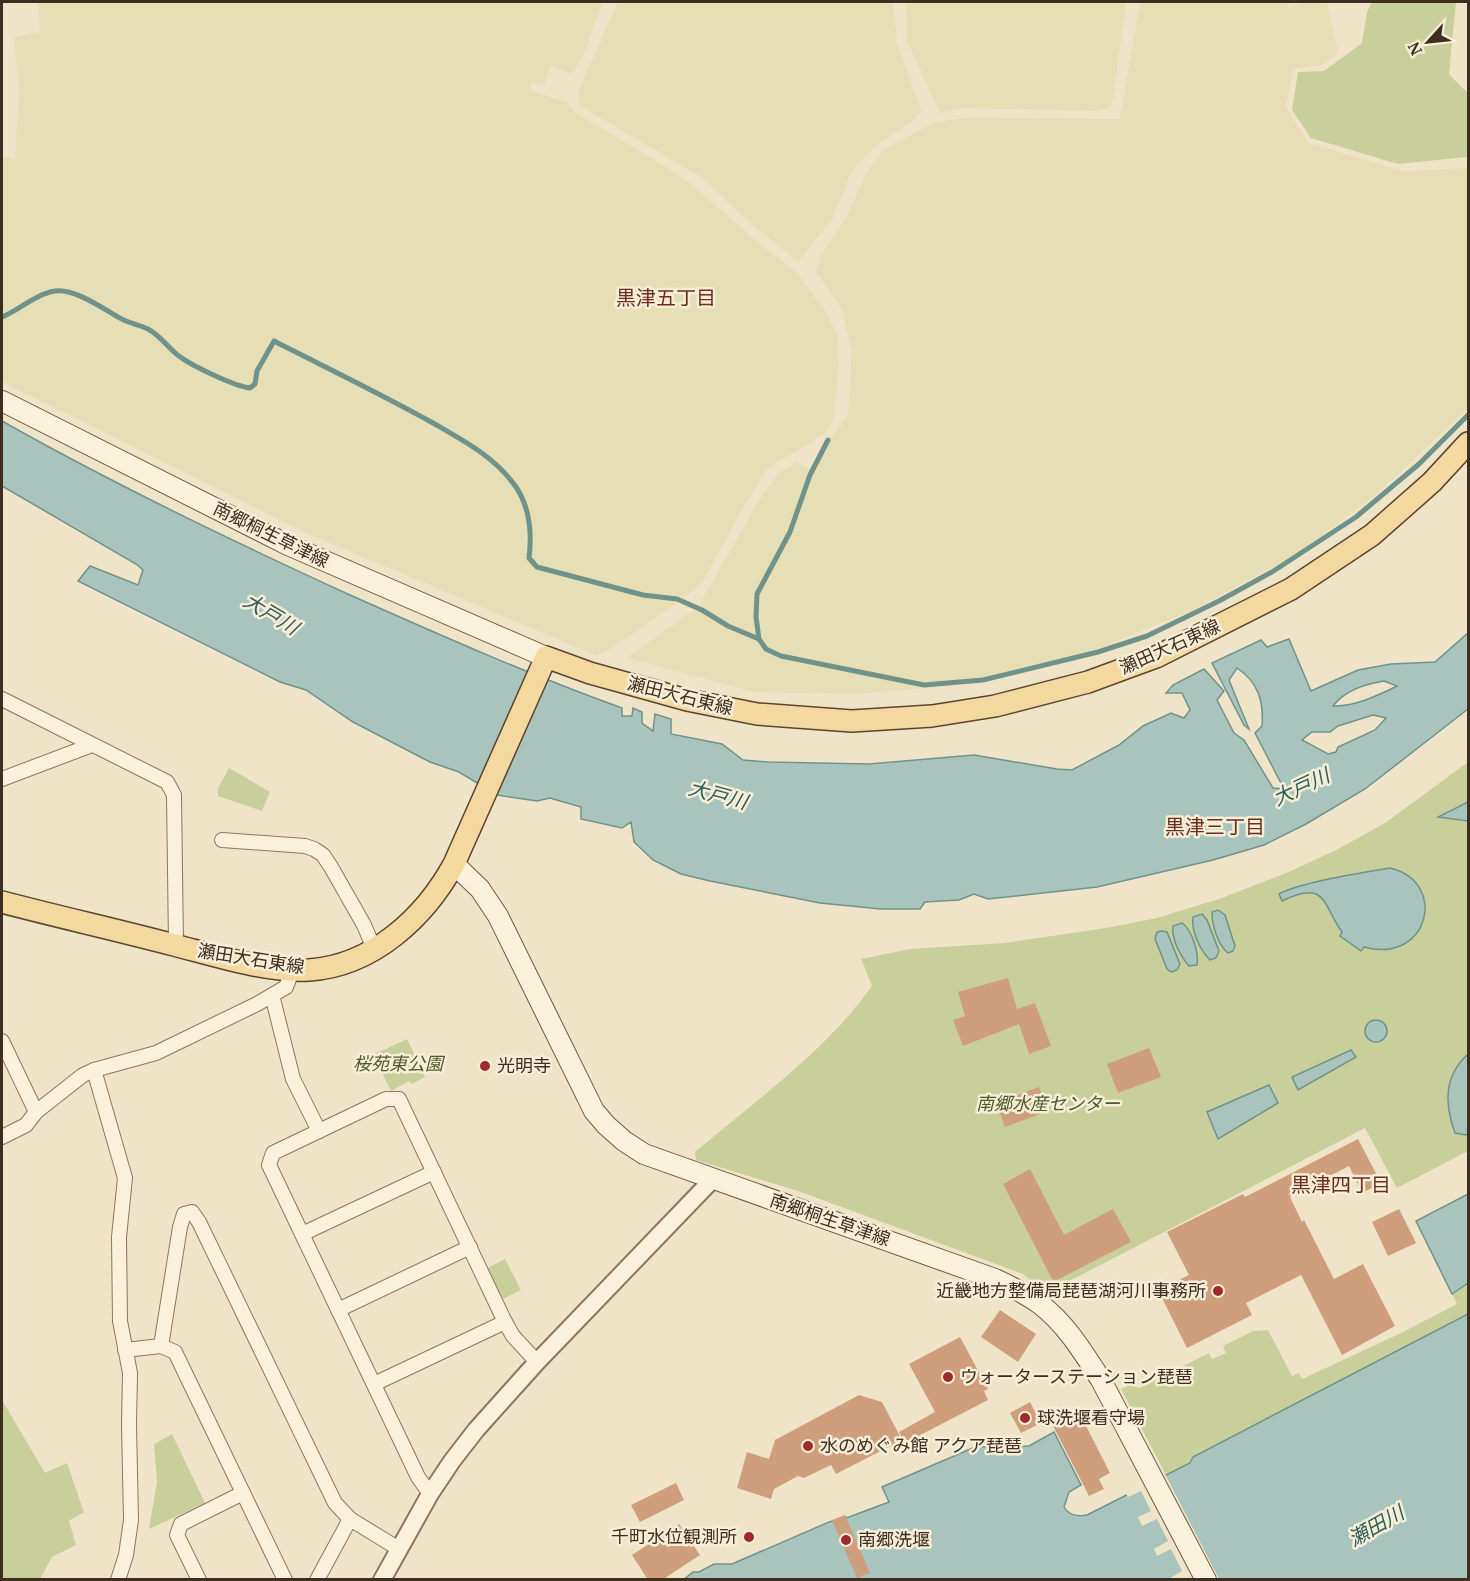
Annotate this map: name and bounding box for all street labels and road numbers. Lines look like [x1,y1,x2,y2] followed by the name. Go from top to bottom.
[210,496,333,573] street label: 南郷桐生草津線
[1115,613,1224,679] street label: 瀬田大石東線
[625,670,736,720] street label: 瀬田大石東線
[196,938,306,978] street label: 瀬田大石東線
[767,1187,894,1251] street label: 南郷桐生草津線

